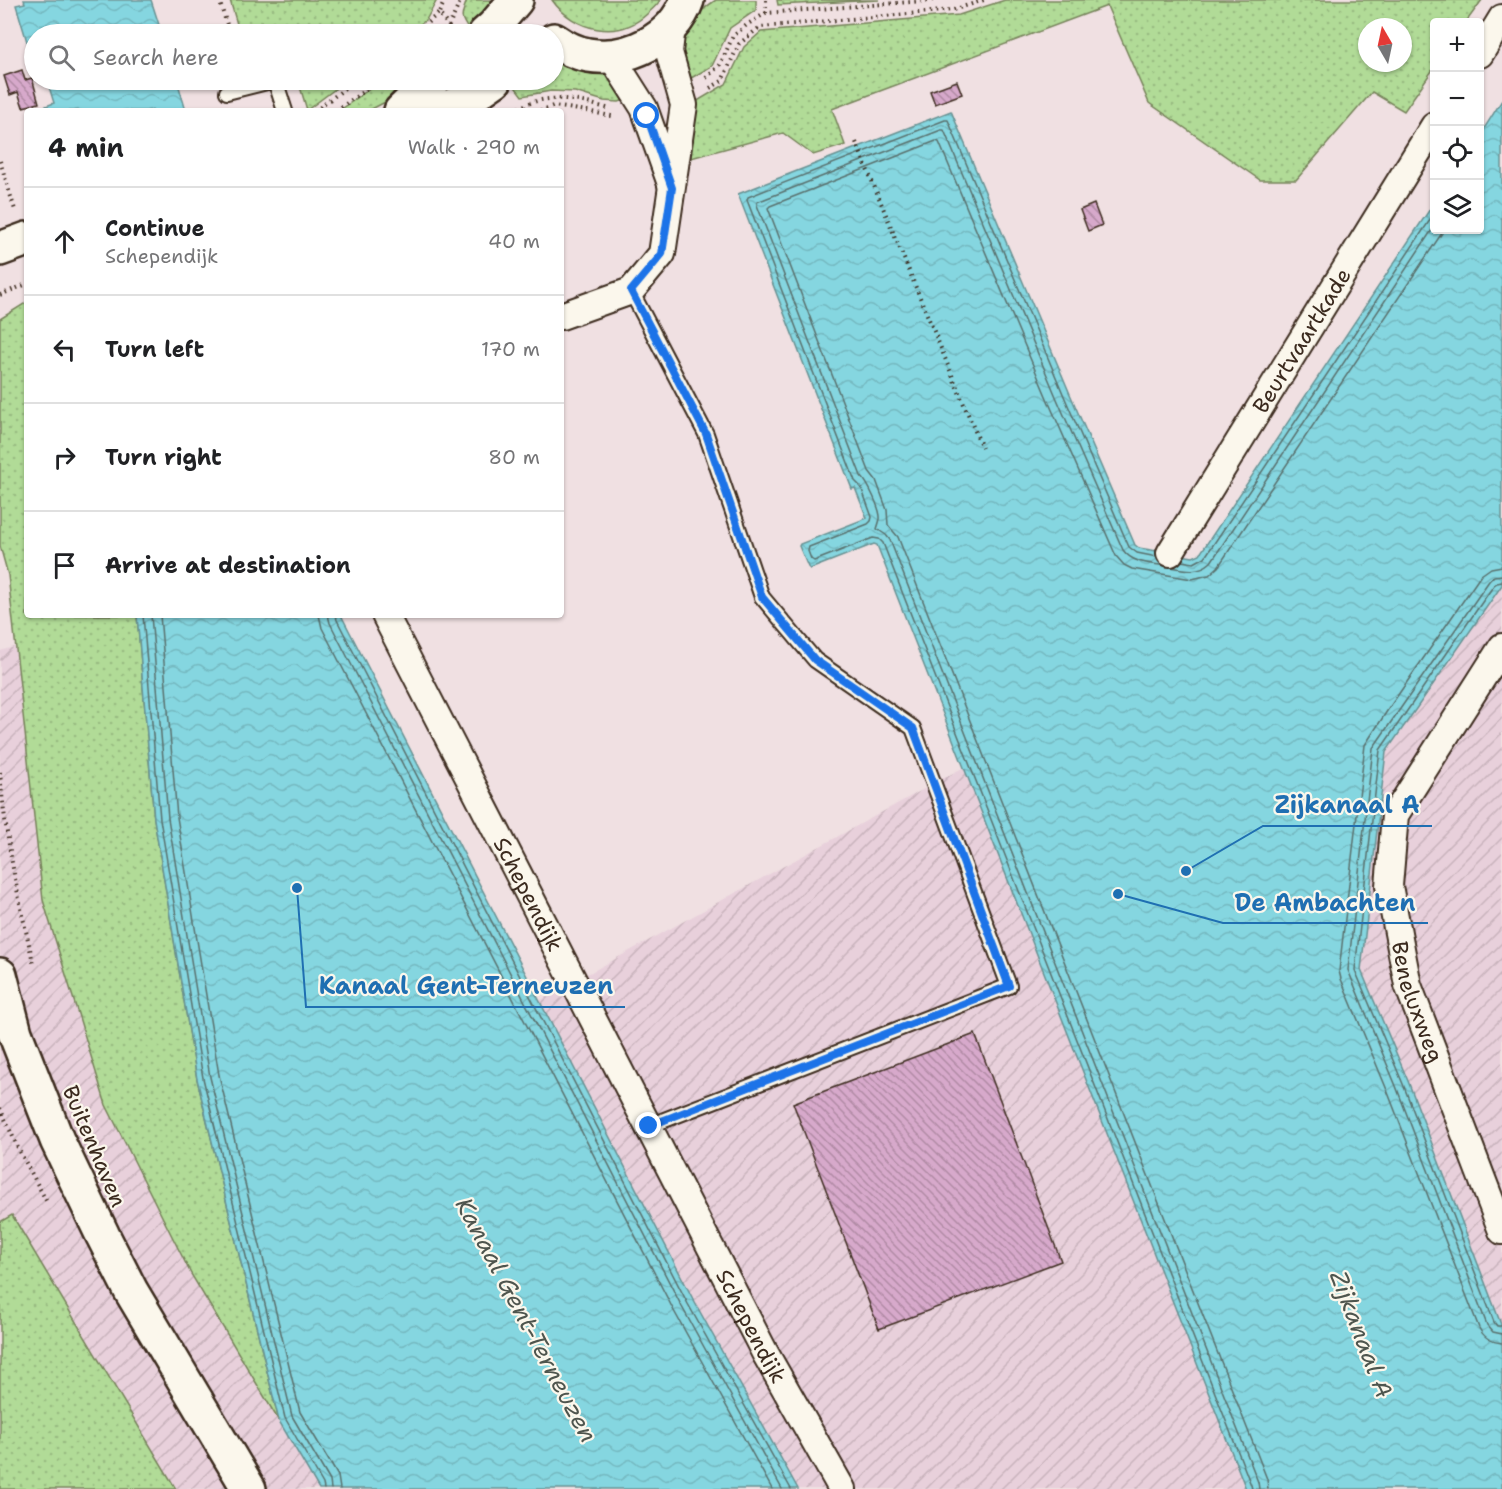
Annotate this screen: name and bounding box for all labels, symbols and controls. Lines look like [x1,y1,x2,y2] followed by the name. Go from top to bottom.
[1358,18,1412,72] north arrow
[1430,18,1484,234] map controls
[1430,18,1484,72] button: +
[24,24,564,90] search box
[45,41,78,74] icon: search
[93,43,219,72] text: Search here
[1430,72,1484,126] button: −
[633,102,659,128] route start
[1430,126,1484,180] button: locate
[48,130,124,165] text: 4 min
[408,134,540,160] text: Walk · 290 m
[1430,180,1484,234] button: layers
[105,214,205,243] text: Continue
[48,225,81,258] icon: ahead
[488,228,540,254] text: 40 m
[105,243,219,269] text: Schependijk
[1246,262,1358,419] street label: Beurtvaartkade
[48,333,81,366] icon: left
[105,335,204,364] text: Turn left
[481,336,540,362] text: 170 m
[48,441,81,474] icon: right
[105,443,222,472] text: Turn right
[488,444,540,470] text: 80 m
[48,549,81,582] icon: arrive
[105,551,351,580] text: Arrive at destination
[1263,784,1432,826] callout: Zijkanaal A
[1274,789,1420,821] text: Zijkanaal A
[487,832,570,957] street label: Schependijk
[1223,881,1428,923] callout: De Ambachten
[1234,887,1416,919] text: De Ambachten
[1385,939,1450,1067] street label: Beneluxweg
[306,965,625,1007] callout: Kanaal Gent-Terneuzen
[319,970,613,1002] text: Kanaal Gent-Terneuzen
[56,1081,133,1211] street label: Buitenhaven
[635,1112,661,1138] route end
[448,1192,604,1448] water label: Kanaal Gent-Terneuzen
[709,1264,793,1389] street label: Schependijk
[1322,1266,1400,1402] water label: Zijkanaal A

